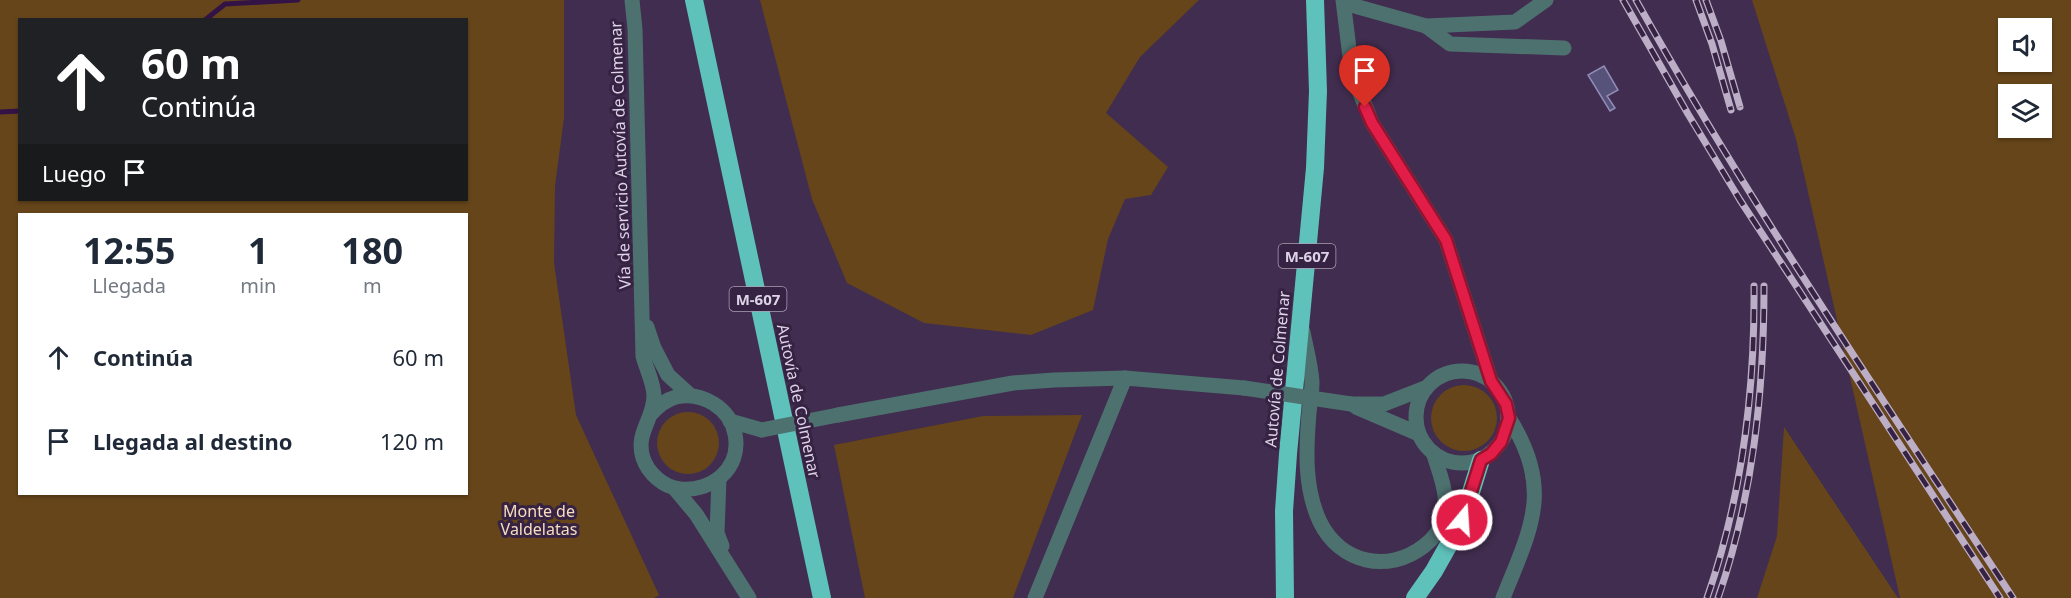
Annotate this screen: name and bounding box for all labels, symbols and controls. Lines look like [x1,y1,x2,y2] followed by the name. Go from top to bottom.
[1998,18,2052,138] map controls
[1998,18,2052,72] button: sound
[604,20,636,289] street label: Vía de servicio Autovía de Colmenar
[141,34,241,91] text: 60 m
[42,42,120,120] icon: ahead
[1339,45,1390,107] pin
[1348,54,1381,87] icon: arrive
[1998,84,2052,138] button: layers
[141,88,256,125] text: Continúa
[118,156,151,189] icon: arrive
[42,158,106,188] text: Luego
[83,226,175,275] text: 12:55
[248,226,269,275] text: 1
[341,226,403,275] text: 180
[1278,244,1336,268] road number: M-607
[92,272,166,299] text: Llegada
[240,272,276,299] text: min
[363,272,382,299] text: m
[730,287,786,311] road number: M-607
[1259,289,1295,448] street label: Autovía de Colmenar
[772,322,826,480] street label: Autovía de Colmenar
[42,341,75,374] icon: ahead
[93,342,193,372] text: Continúa
[393,342,444,372] text: 60 m
[42,425,75,458] icon: arrive
[93,426,293,456] text: Llegada al destino
[380,426,444,456] text: 120 m
[1430,488,1494,552] position arrow
[501,500,577,540] park label: Monte de Valdelatas

